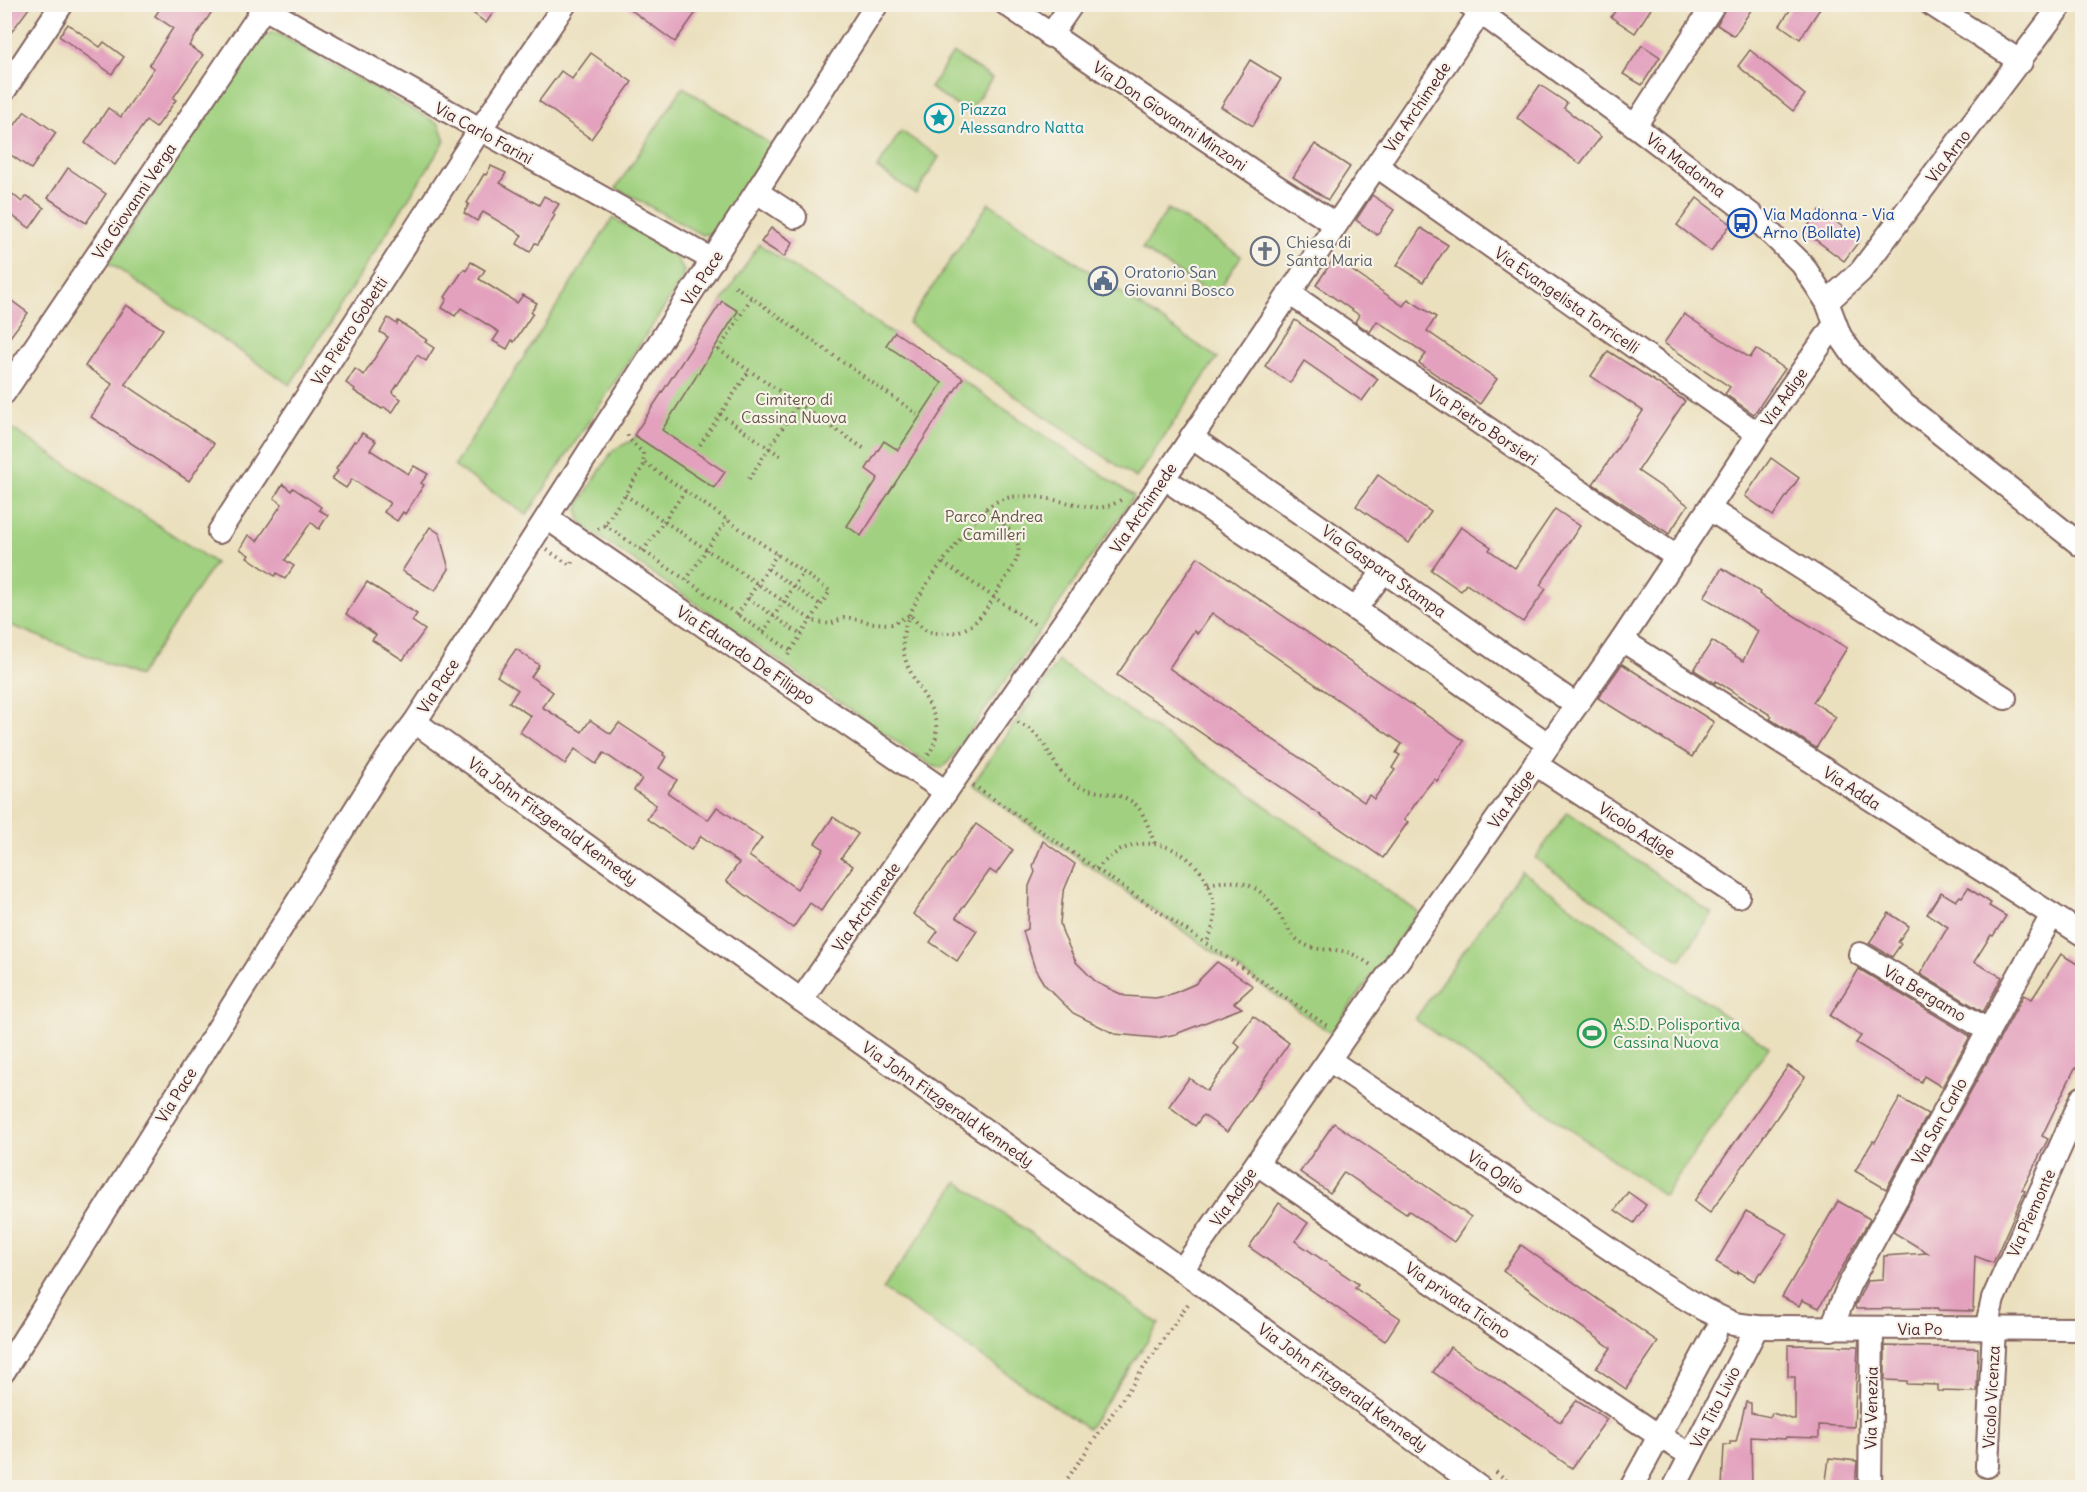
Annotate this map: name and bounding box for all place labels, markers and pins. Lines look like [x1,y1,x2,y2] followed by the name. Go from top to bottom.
[960,99,1084,137] place label: Piazza Alessandro Natta
[923,102,955,134] place icon: Piazza Alessandro Natta
[1763,204,1895,242] place label: Via Madonna - Via Arno (Bollate)
[1726,207,1758,239] bus stop icon: Via Madonna - Via Arno (Bollate)
[1286,232,1373,270] place label: Chiesa di Santa Maria
[1249,235,1281,267] church icon: Chiesa di Santa Maria
[1124,262,1235,300] place label: Oratorio San Giovanni Bosco
[1087,265,1119,297] public building icon: Oratorio San Giovanni Bosco
[1613,1014,1740,1052] place label: A.S.D. Polisportiva Cassina Nuova
[1576,1017,1608,1049] sports icon: A.S.D. Polisportiva Cassina Nuova

